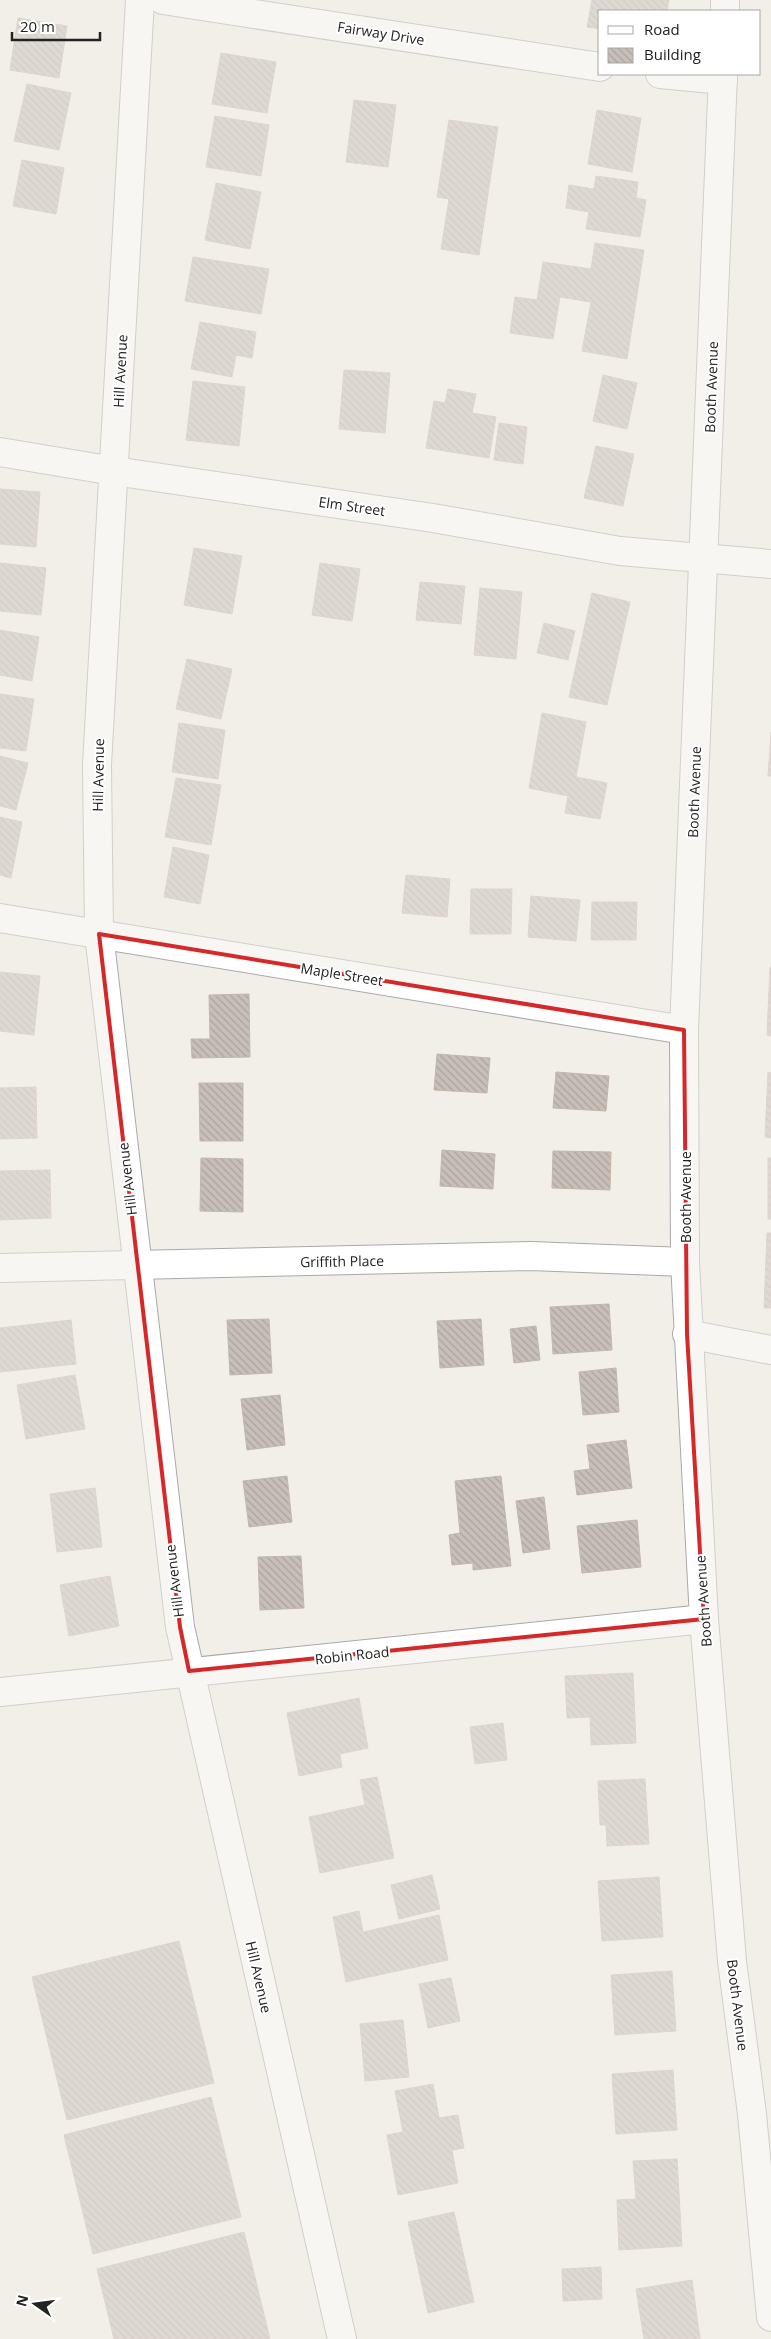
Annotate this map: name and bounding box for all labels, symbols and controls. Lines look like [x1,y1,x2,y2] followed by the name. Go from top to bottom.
[12,10,100,42] scale bar
[598,10,761,75] legend
[20,16,55,36] text: 20 m
[336,17,426,49] street label: Fairway Drive
[644,19,680,39] text: Road
[644,44,701,64] text: Building
[109,334,131,408] street label: Hill Avenue
[700,341,722,433] street label: Booth Avenue
[317,492,387,520] street label: Elm Street
[88,738,108,812] street label: Hill Avenue
[683,746,705,838] street label: Booth Avenue
[299,958,385,990] street label: Maple Street
[113,1141,141,1217] street label: Hill Avenue
[676,1151,695,1243] street label: Booth Avenue
[300,1251,384,1271] street label: Griffith Place
[160,1543,188,1619] street label: Hill Avenue
[690,1554,716,1647] street label: Booth Avenue
[314,1642,390,1668] street label: Robin Road
[241,1939,277,2015] street label: Hill Avenue
[723,1958,753,2052] street label: Booth Avenue
[10,2279,60,2329] north arrow
[11,2293,32,2309] text: N

